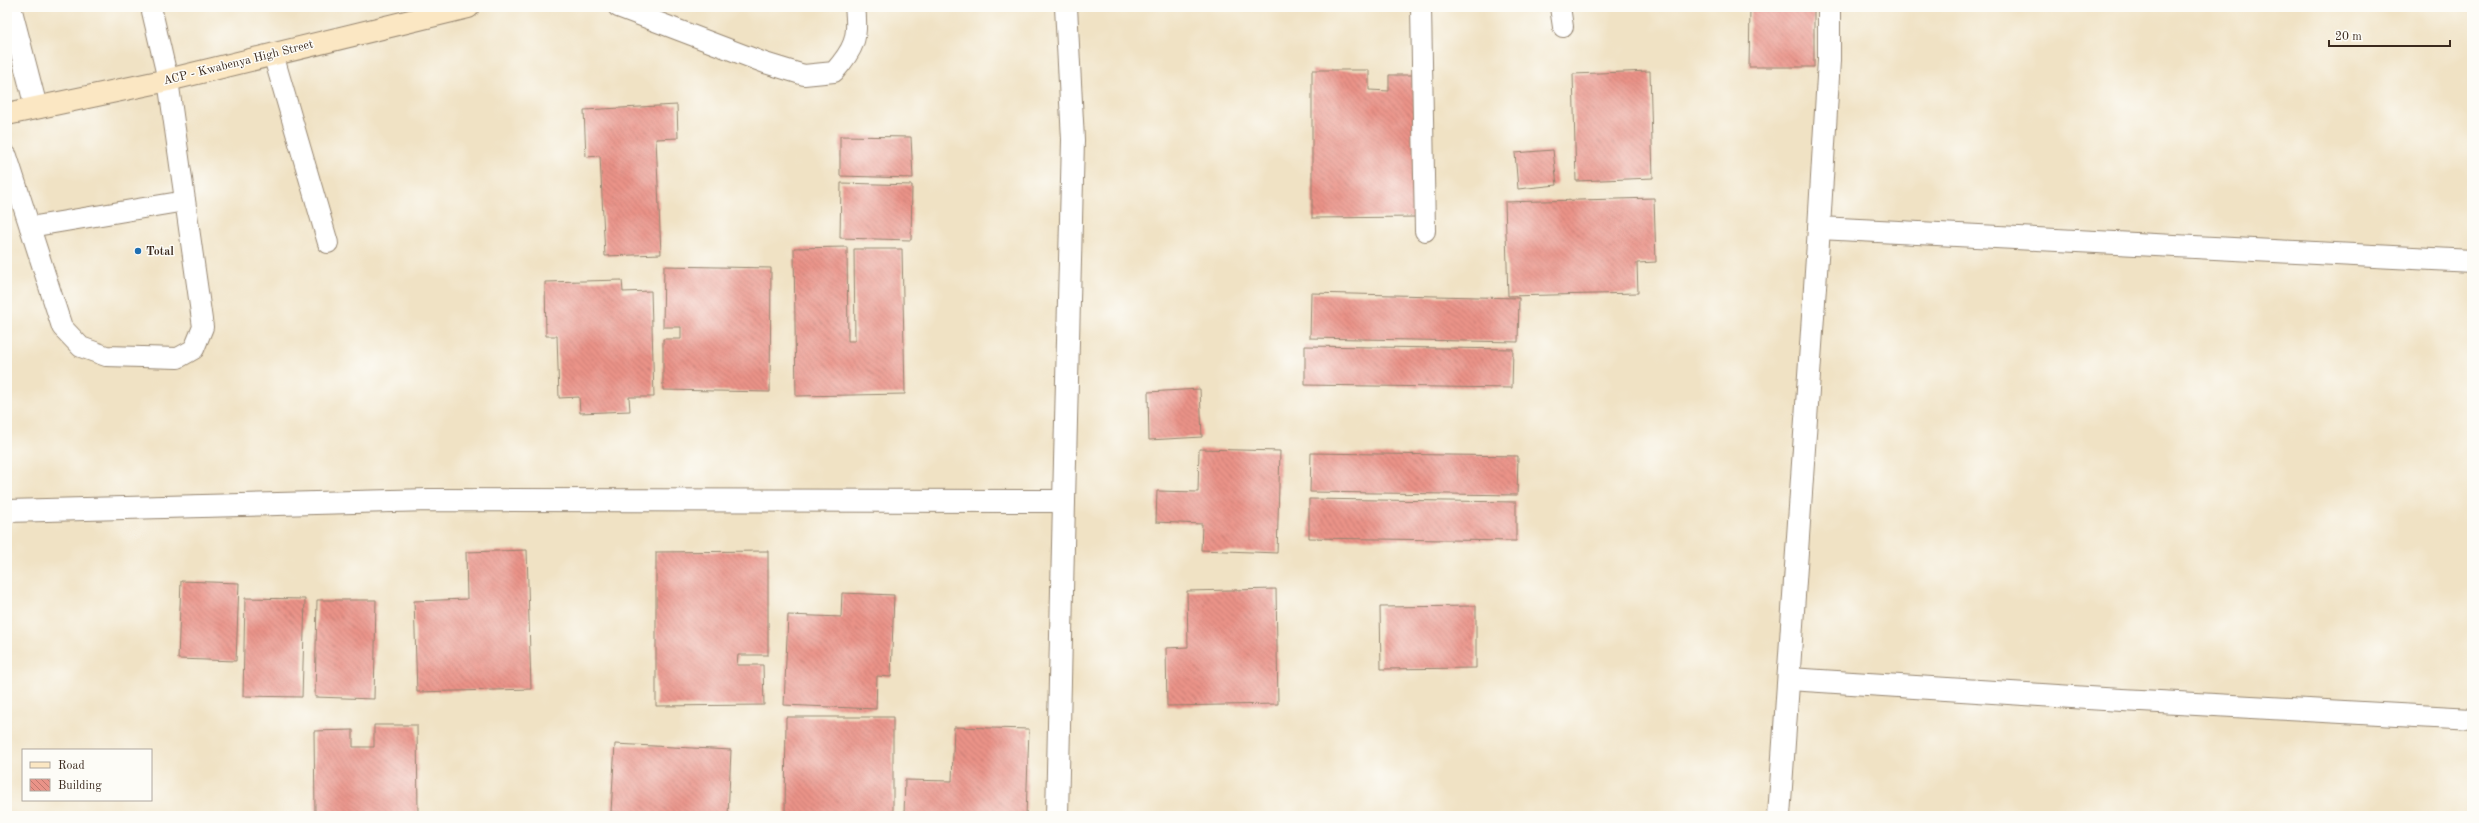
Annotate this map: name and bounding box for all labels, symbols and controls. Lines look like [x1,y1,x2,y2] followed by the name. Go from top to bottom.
[2329,22,2450,48] scale bar
[2335,31,2362,43] text: 20 m
[162,39,314,87] street label: ACP - Kwabenya High Street
[133,246,143,256] marker: Total
[146,246,174,258] place label: Total
[22,749,152,801] legend
[58,760,85,772] text: Road
[58,780,102,792] text: Building

